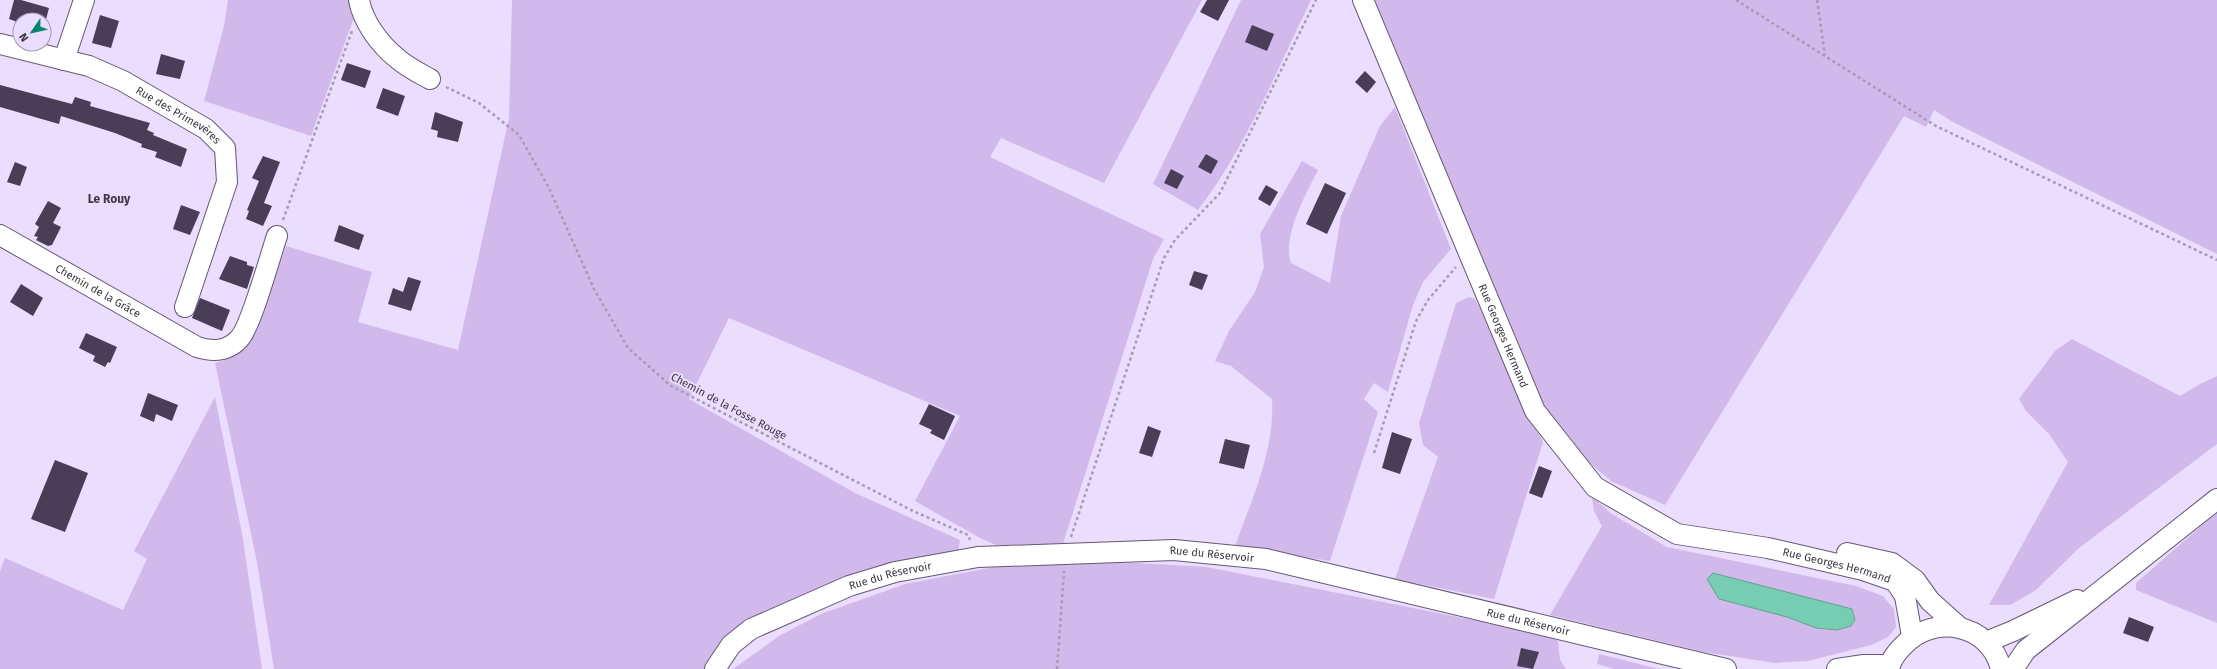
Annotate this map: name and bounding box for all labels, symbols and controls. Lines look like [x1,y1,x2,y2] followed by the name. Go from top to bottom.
[12,12,52,52] north arrow
[17,31,32,44] text: N
[133,84,223,147] street label: Rue des Primevères
[88,192,131,206] district label: Le Rouy
[53,262,143,321] street label: Chemin de la Grâce
[1476,282,1531,390] street label: Rue Georges Hermand
[669,370,789,443] street label: Chemin de la Fosse Rouge
[1169,544,1255,565] street label: Rue du Réservoir
[1781,546,1893,586] street label: Rue Georges Hermand
[847,559,933,593] street label: Rue du Réservoir
[1485,606,1572,639] street label: Rue du Réservoir

